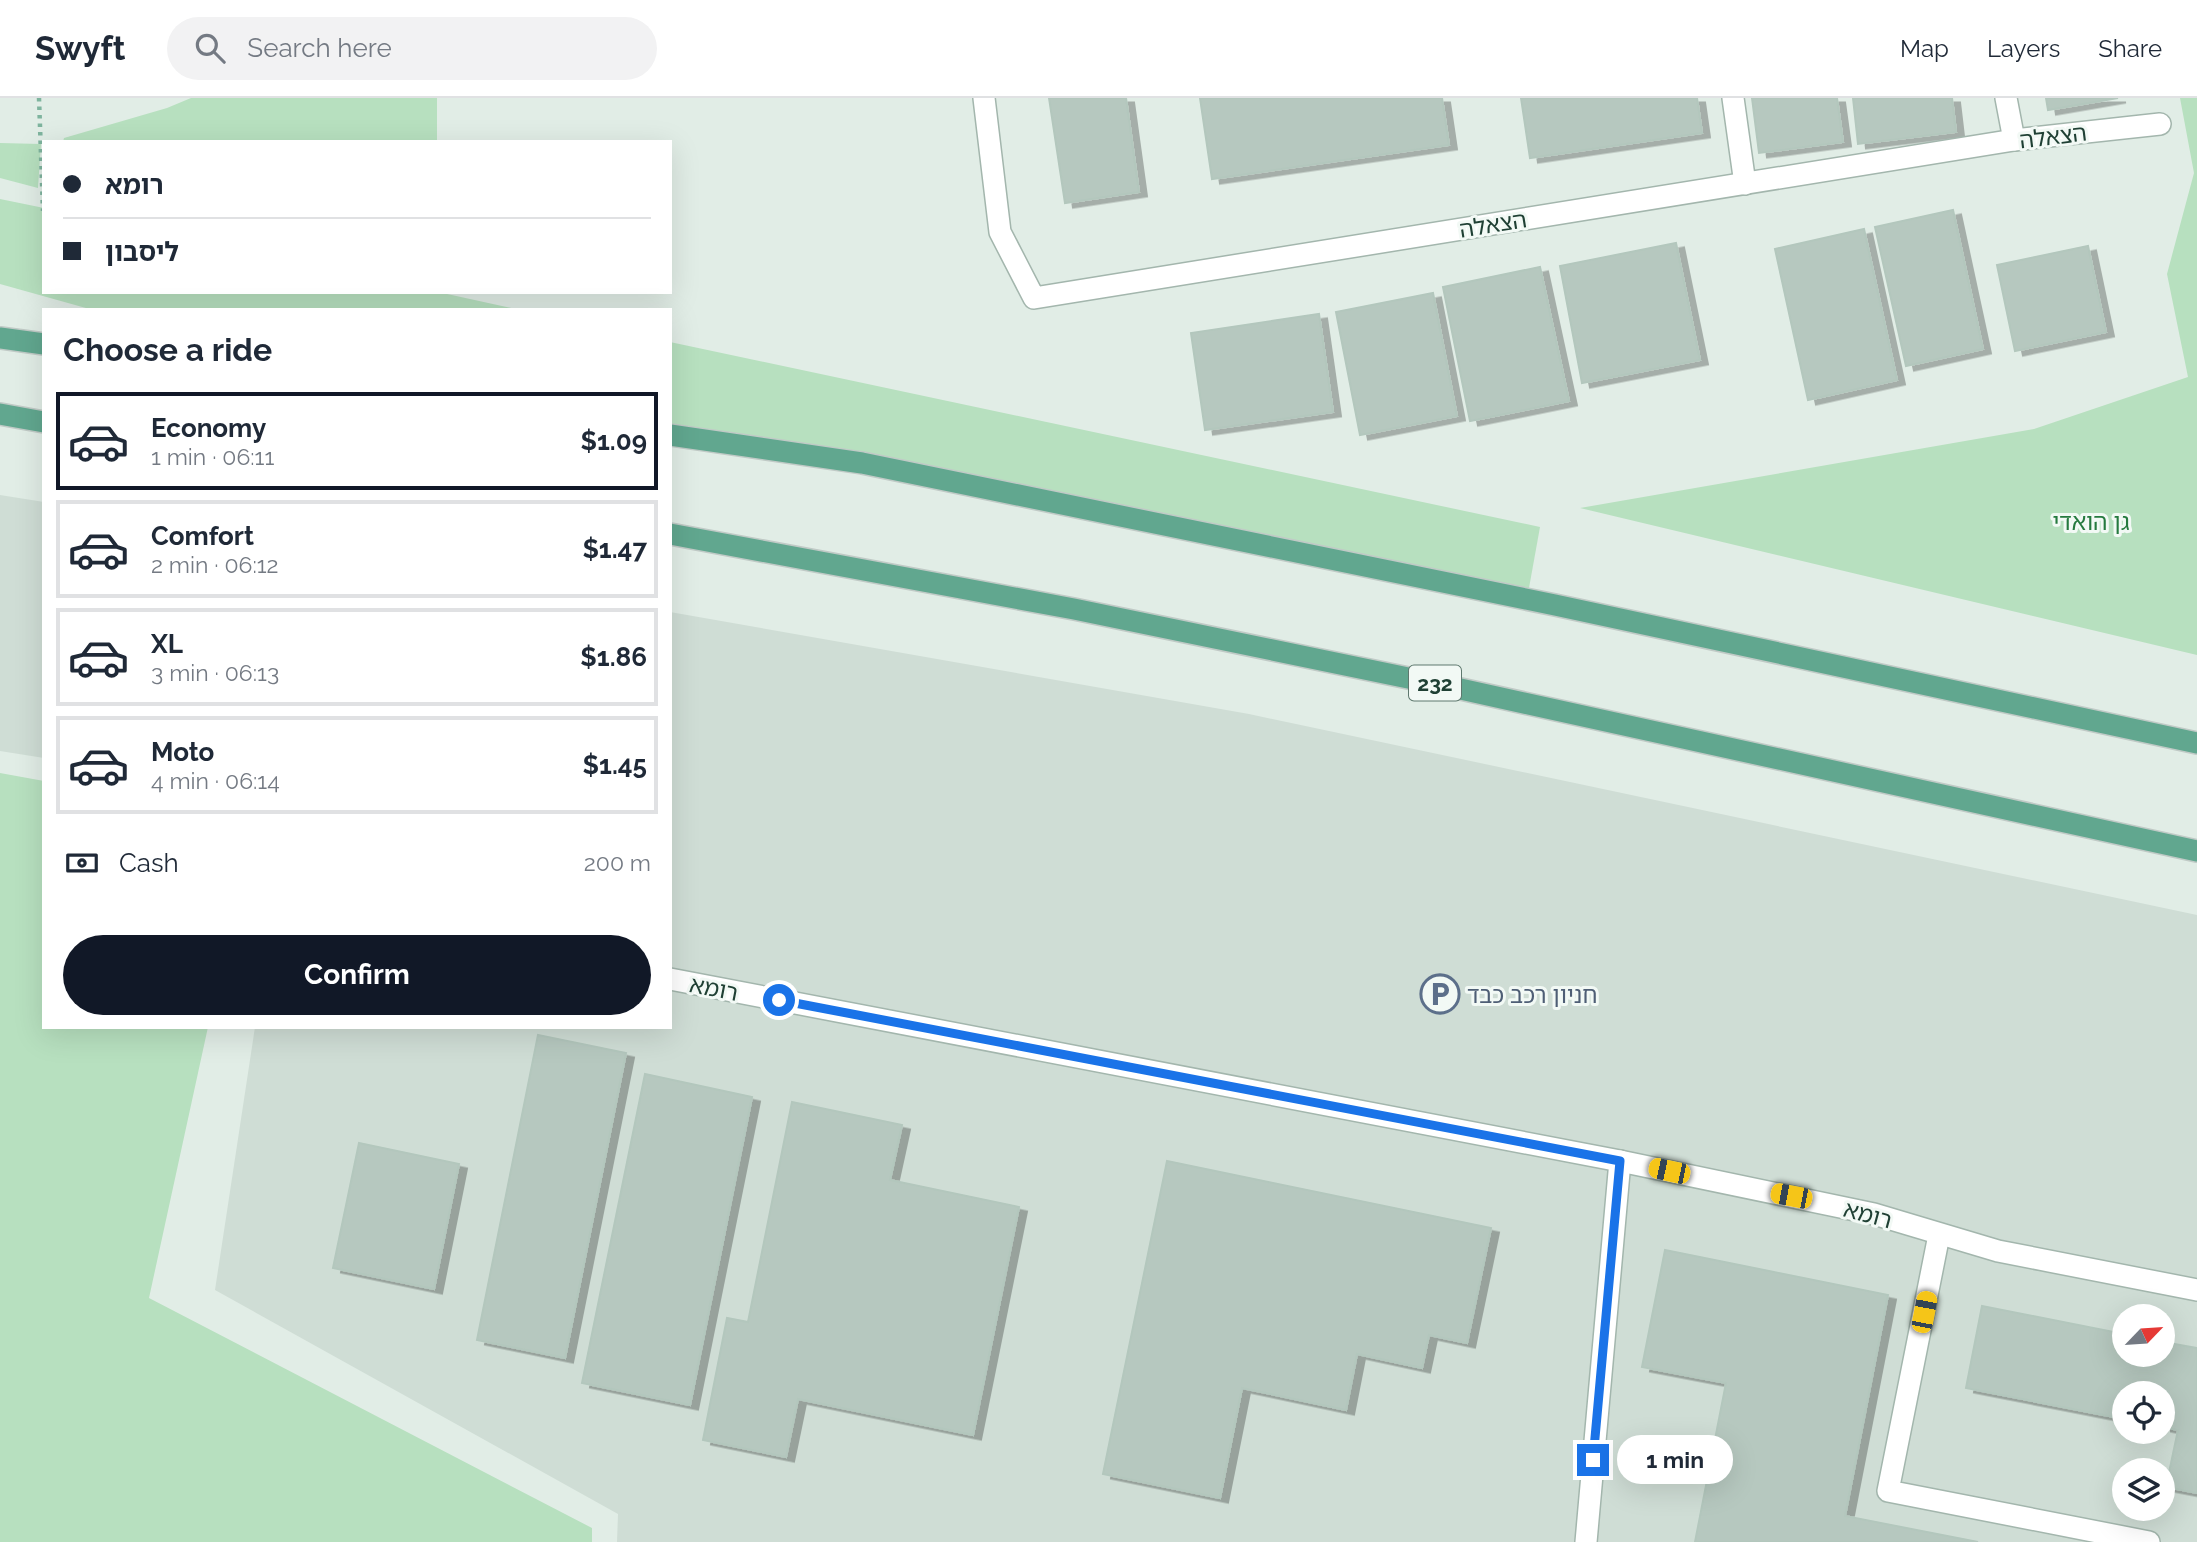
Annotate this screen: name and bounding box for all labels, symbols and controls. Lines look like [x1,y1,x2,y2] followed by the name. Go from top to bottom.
[167,17,657,80] search box
[35,29,125,68] text: Swyft
[191,29,229,67] icon: search
[247,33,392,63] text: Search here
[1900,34,1949,63] text: Map
[1987,34,2060,63] text: Layers
[2098,34,2162,63] text: Share
[2018,118,2088,154] street label: הצאלה
[105,170,164,200] text: רומא
[1457,205,1529,243] street label: הצאלה
[105,237,179,267] text: ליסבון
[63,331,272,368] text: Choose a ride
[67,410,130,473] icon: car
[151,413,266,443] text: Economy
[581,426,647,456] text: $1.09
[151,443,274,470] text: 1 min · 06:11
[2052,508,2130,535] park label: גן הואדי
[67,518,130,581] icon: car
[151,521,254,551] text: Comfort
[582,534,647,564] text: $1.47
[151,551,279,578] text: 2 min · 06:12
[67,626,130,689] icon: car
[151,629,183,659] text: XL
[580,642,647,672] text: $1.86
[151,659,279,686] text: 3 min · 06:13
[1409,666,1461,700] road number: 232
[67,734,130,797] icon: car
[151,737,214,767] text: Moto
[583,750,647,780] text: $1.45
[151,767,280,794] text: 4 min · 06:14
[63,844,101,882] icon: cash
[119,848,179,878] text: Cash
[584,849,651,876] text: 200 m
[63,935,651,1015] button: Confirm
[688,970,740,1006] street label: רומא
[1419,973,1461,1015] parking icon: חניון רכב כבד
[1467,981,1597,1008] place label: חניון רכב כבד
[763,984,795,1016] route start
[1647,1156,1692,1186] car
[1769,1182,1814,1210] car
[1841,1195,1895,1233] street label: רומא
[1910,1289,1939,1335] car
[2112,1304,2175,1367] north arrow
[2112,1304,2175,1521] map controls
[2112,1381,2175,1444] button: locate
[1618,1436,1733,1484] callout: 1 min
[1577,1444,1609,1476] route end
[1646,1446,1704,1473] text: 1 min
[2112,1458,2175,1521] button: layers

